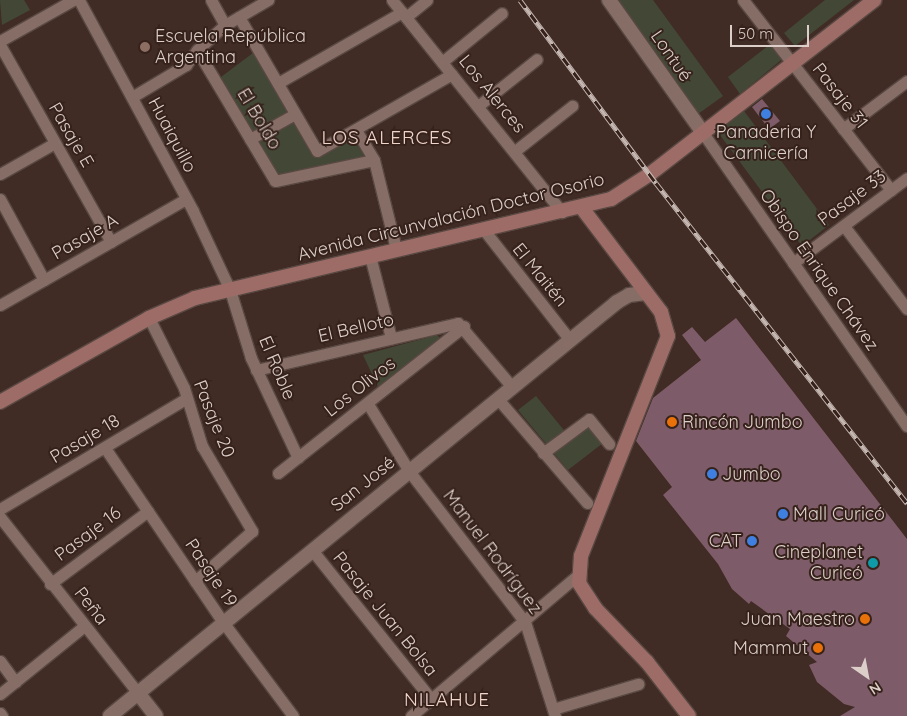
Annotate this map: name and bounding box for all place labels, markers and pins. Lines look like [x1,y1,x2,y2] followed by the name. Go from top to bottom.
[155,26,306,68] place label: Escuela República Argentina
[139,41,151,53] marker: Escuela República Argentina
[760,108,772,120] marker: Panaderia Y Carnicería
[716,122,816,164] place label: Panaderia Y Carnicería
[682,411,803,433] place label: Rincón Jumbo
[666,416,678,428] marker: Rincón Jumbo
[722,463,781,485] place label: Jumbo
[706,468,718,480] marker: Jumbo
[793,503,885,525] place label: Mall Curicó
[777,508,789,520] marker: Mall Curicó
[709,530,742,552] place label: CAT
[746,535,758,547] marker: CAT
[774,542,863,584] place label: Cineplanet Curicó
[867,557,879,569] marker: Cineplanet Curicó
[740,608,855,630] place label: Juan Maestro
[859,613,871,625] marker: Juan Maestro
[733,637,808,659] place label: Mammut
[812,642,824,654] marker: Mammut

